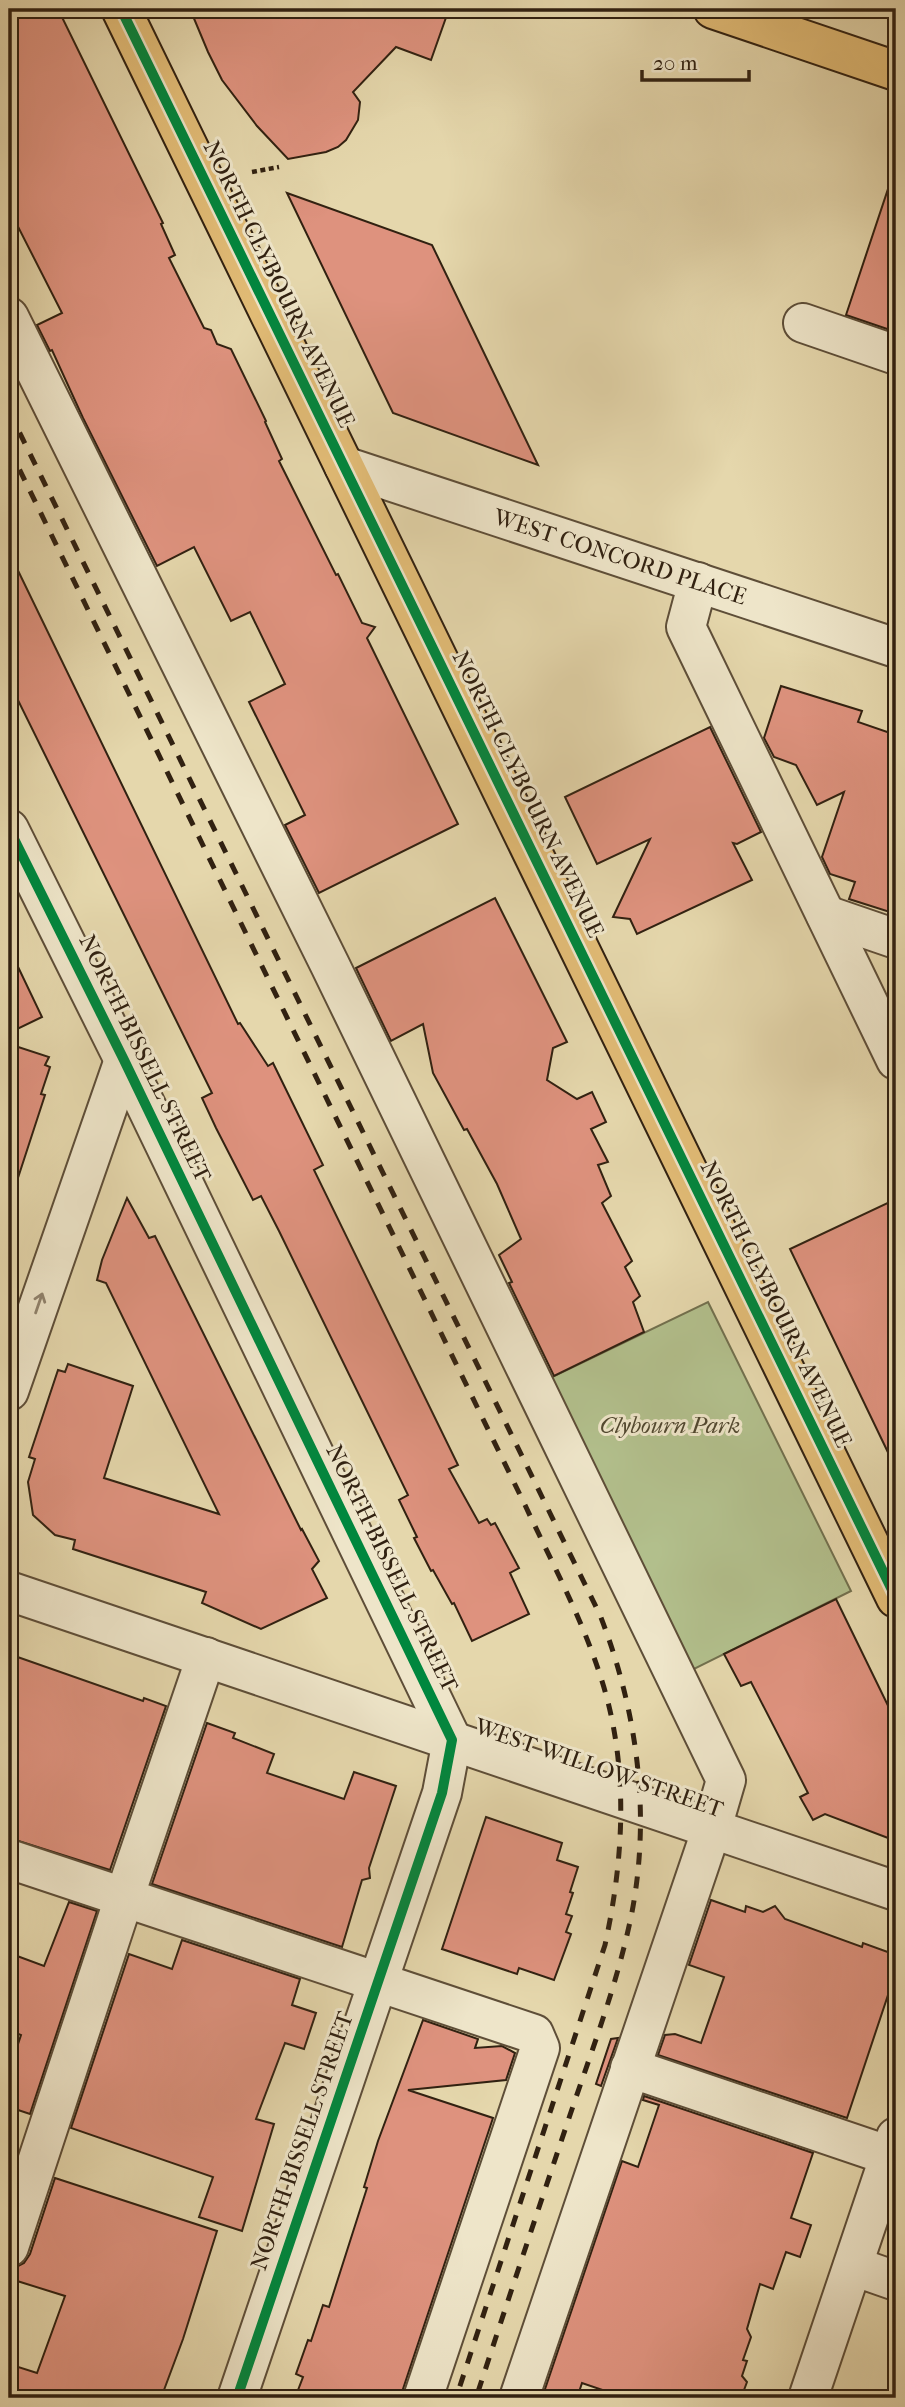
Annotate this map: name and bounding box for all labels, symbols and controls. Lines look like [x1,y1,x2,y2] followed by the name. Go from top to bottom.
[642,38,749,82] scale bar
[653,51,698,75] text: 20 m
[198,136,360,432] street label: NORTH CLYBOURN AVENUE
[489,503,750,611] street label: WEST CONCORD PLACE
[447,646,609,942] street label: NORTH CLYBOURN AVENUE
[73,930,217,1186] street label: NORTH BISSELL STREET
[695,1156,857,1452] street label: NORTH CLYBOURN AVENUE
[33,1292,46,1314] one-way arrow
[600,1412,740,1439] park label: Clybourn Park
[320,1440,464,1696] street label: NORTH BISSELL STREET
[470,1712,727,1823] street label: WEST WILLOW STREET
[245,2008,359,2274] street label: NORTH BISSELL STREET

